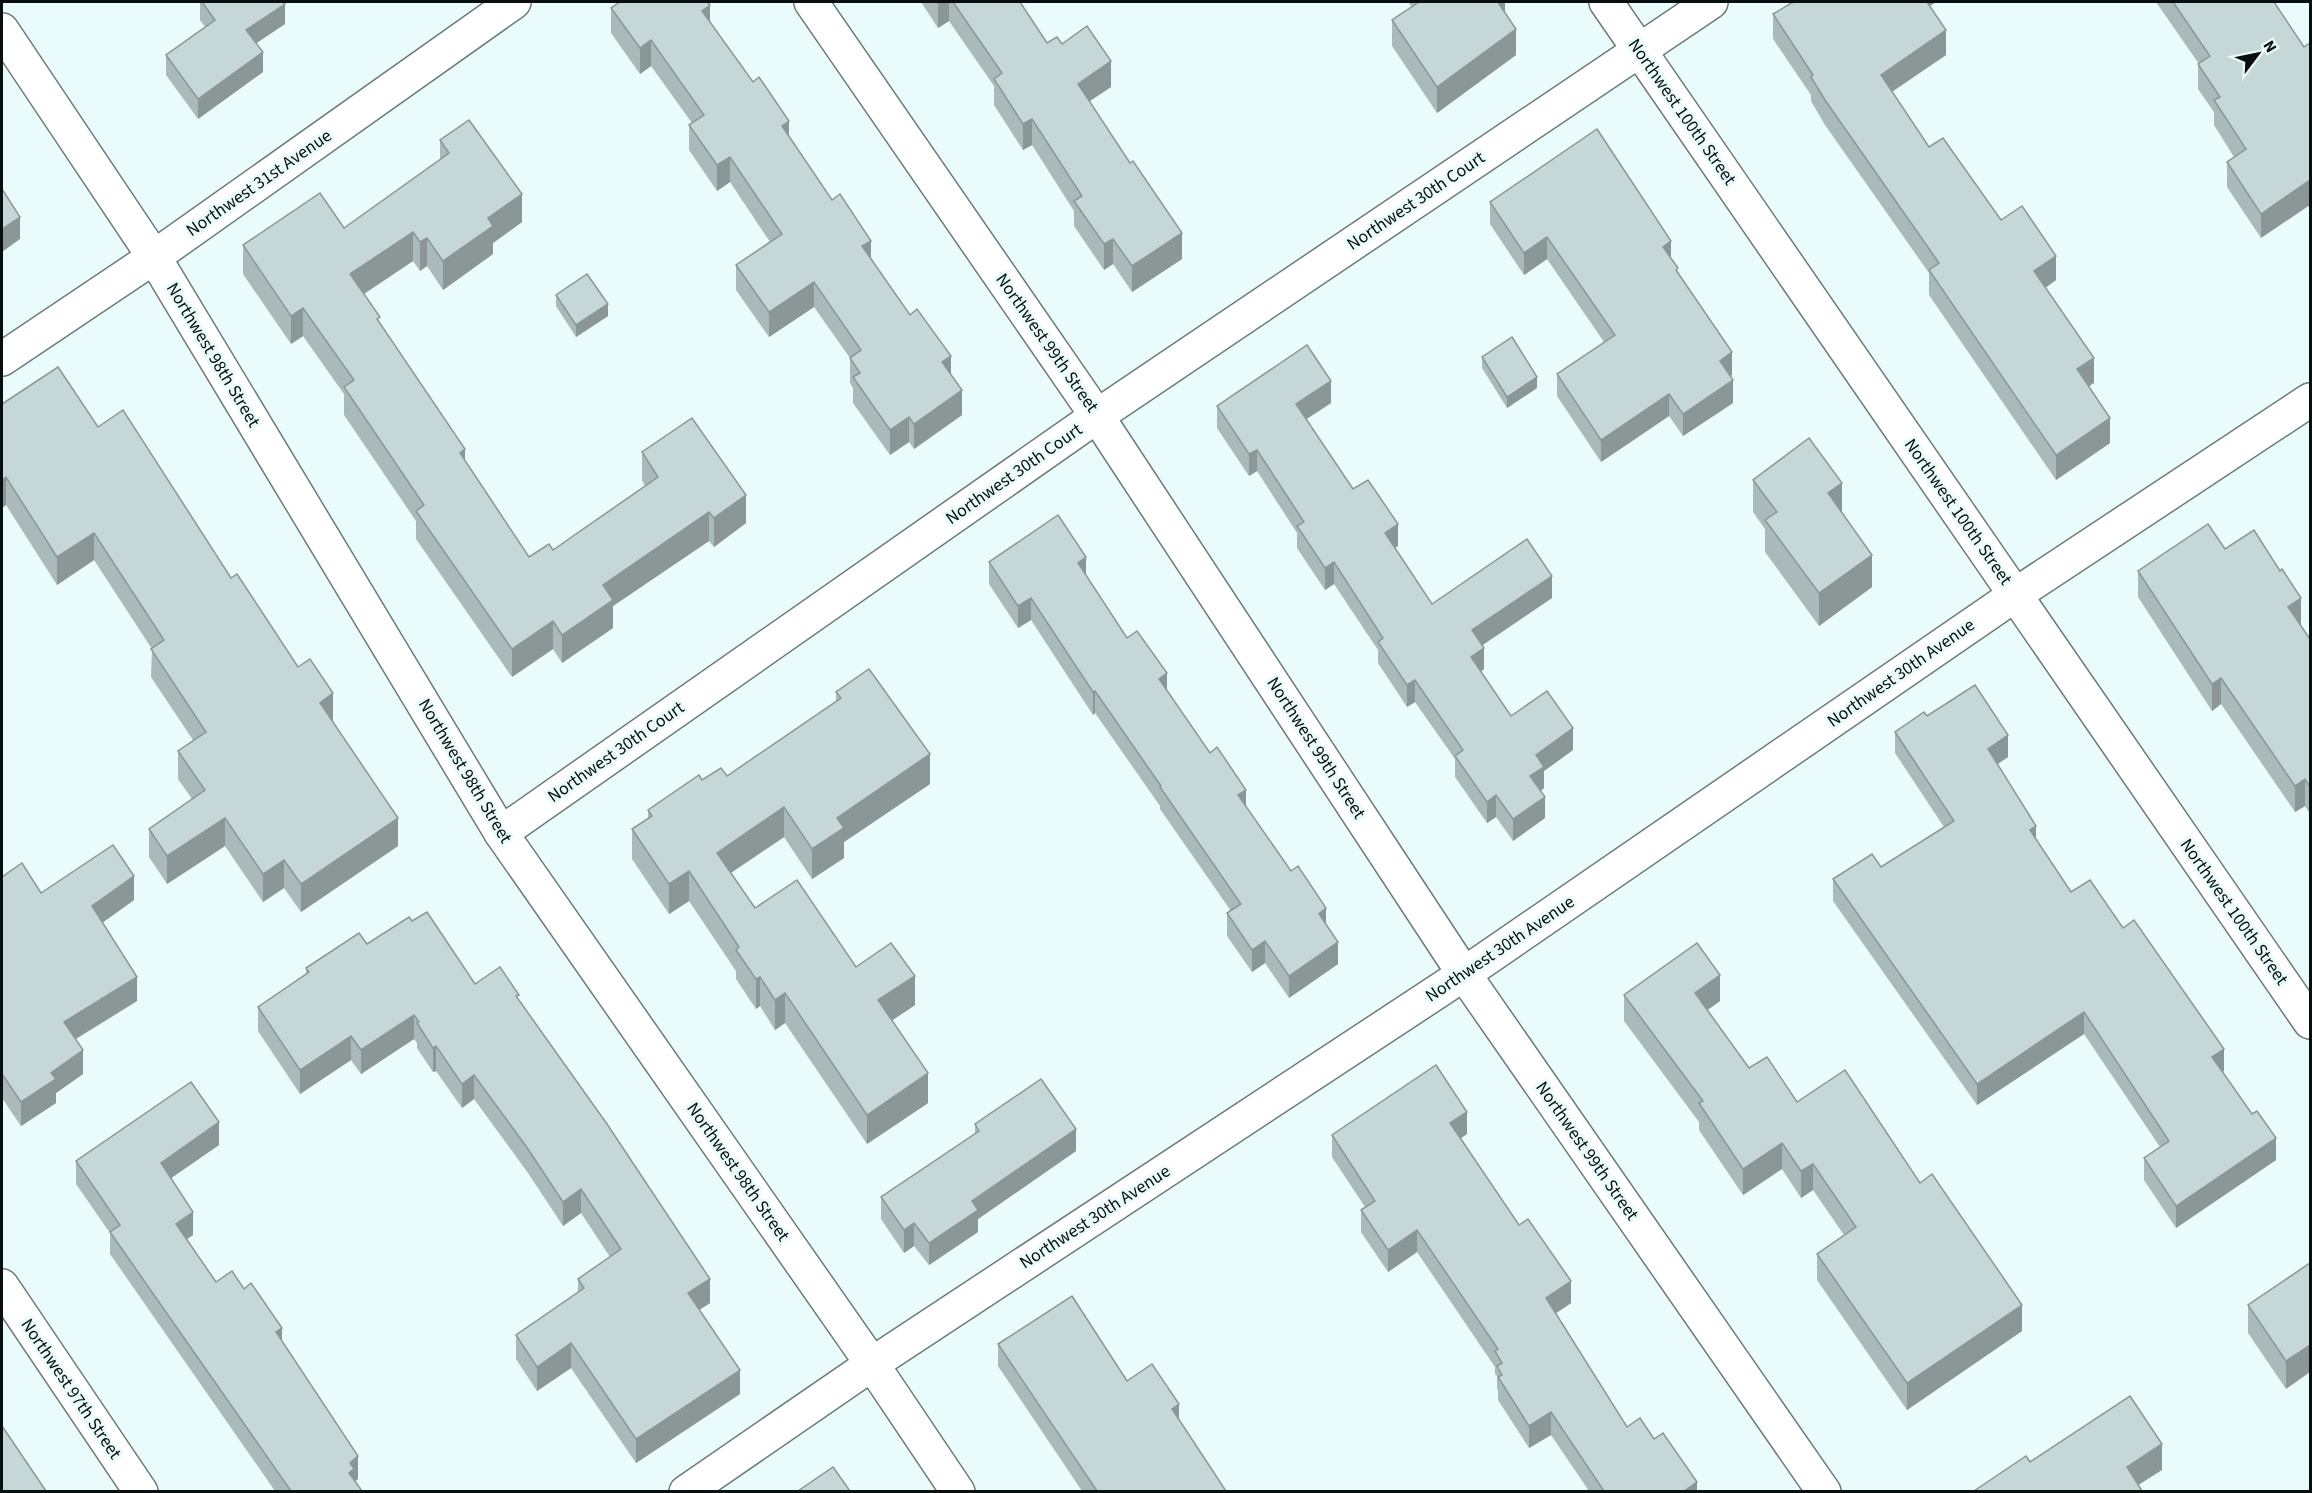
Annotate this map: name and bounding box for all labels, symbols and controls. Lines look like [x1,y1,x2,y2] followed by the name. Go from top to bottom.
[2228,24,2288,84] north arrow
[1622,34,1742,190] street label: Northwest 100th Street
[2258,36,2282,57] text: N
[181,123,337,243] street label: Northwest 31st Avenue
[1342,145,1490,257] street label: Northwest 30th Court
[990,268,1104,418] street label: Northwest 99th Street
[160,278,266,432] street label: Northwest 98th Street
[941,417,1087,531] street label: Northwest 30th Court
[1898,434,2018,590] street label: Northwest 100th Street
[1822,613,1980,733] street label: Northwest 30th Avenue
[1261,672,1371,824] street label: Northwest 99th Street
[412,694,518,848] street label: Northwest 98th Street
[543,695,689,809] street label: Northwest 30th Court
[2174,834,2294,990] street label: Northwest 100th Street
[1420,890,1580,1008] street label: Northwest 30th Avenue
[1530,1076,1644,1226] street label: Northwest 99th Street
[681,1097,795,1247] street label: Northwest 98th Street
[1015,1159,1175,1275] street label: Northwest 30th Avenue
[15,1314,127,1464] street label: Northwest 97th Street

